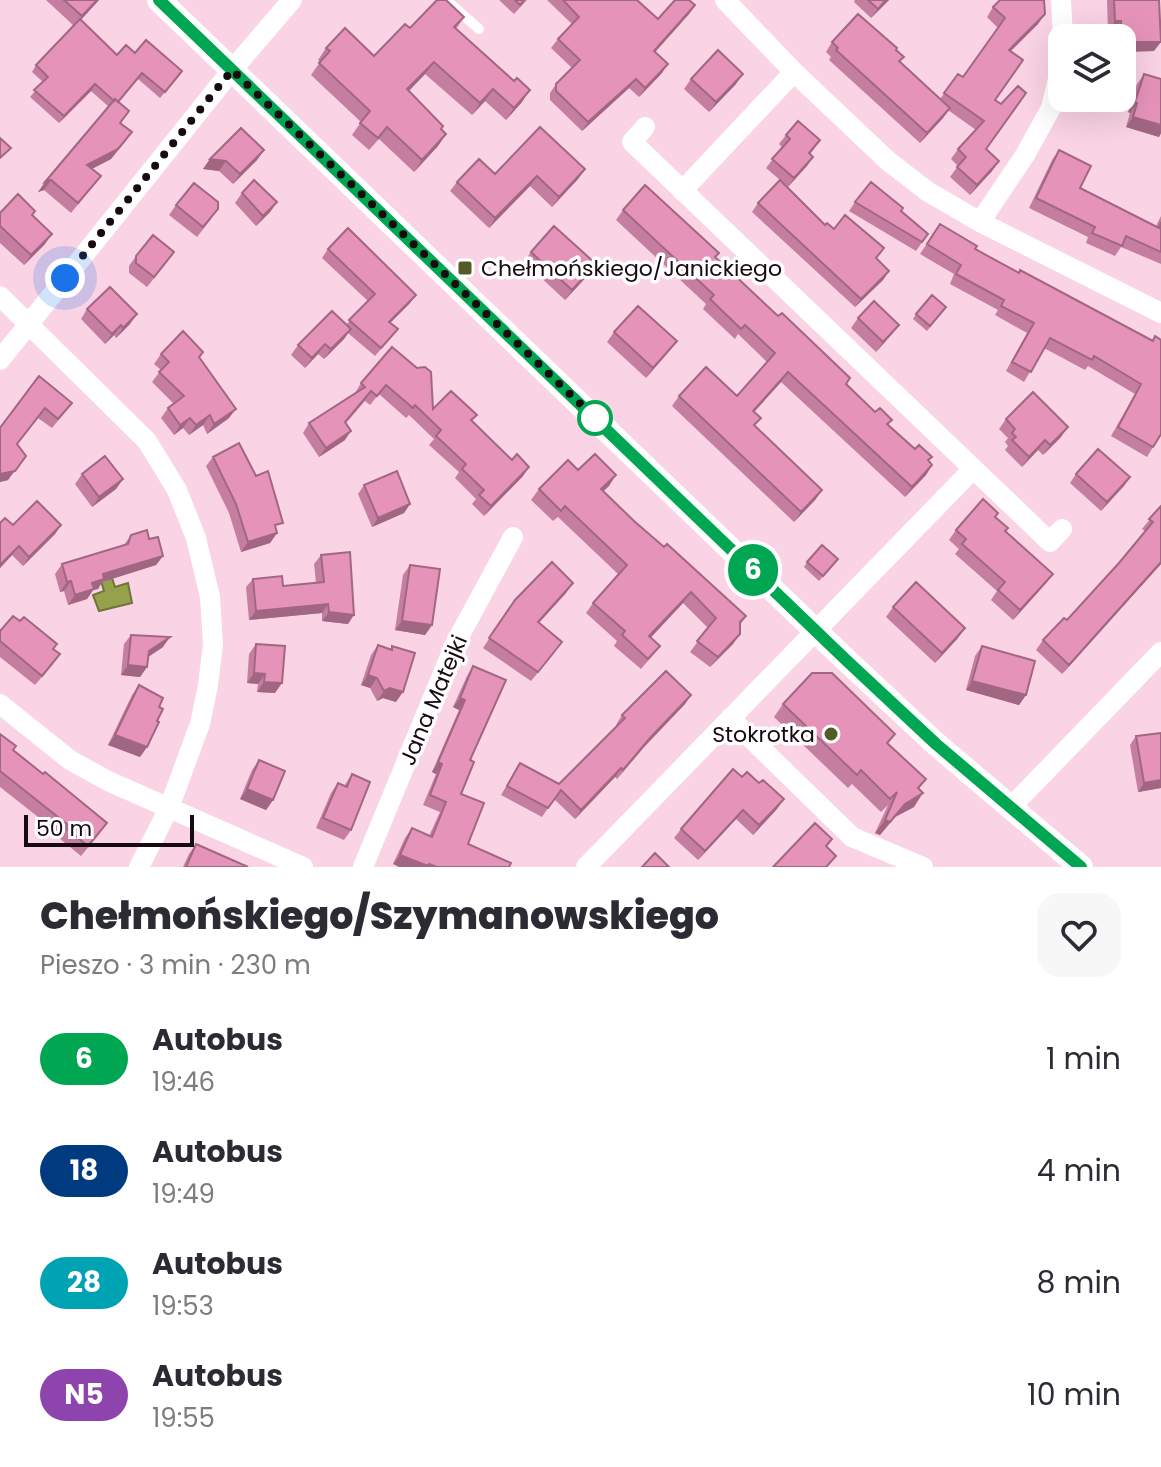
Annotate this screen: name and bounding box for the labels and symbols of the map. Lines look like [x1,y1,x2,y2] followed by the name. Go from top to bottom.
[481,253,782,284] place label: Chełmońskiego/Janickiego
[45,258,85,298] your location
[456,259,474,277] marker: Chełmońskiego/Janickiego
[578,401,612,435] unlabelled marker
[727,544,779,596] line badge: 6
[392,630,475,770] street label: Jana Matejki
[712,719,815,750] place label: Stokrotka
[822,725,840,743] marker: Stokrotka
[24,811,194,847] scale bar

